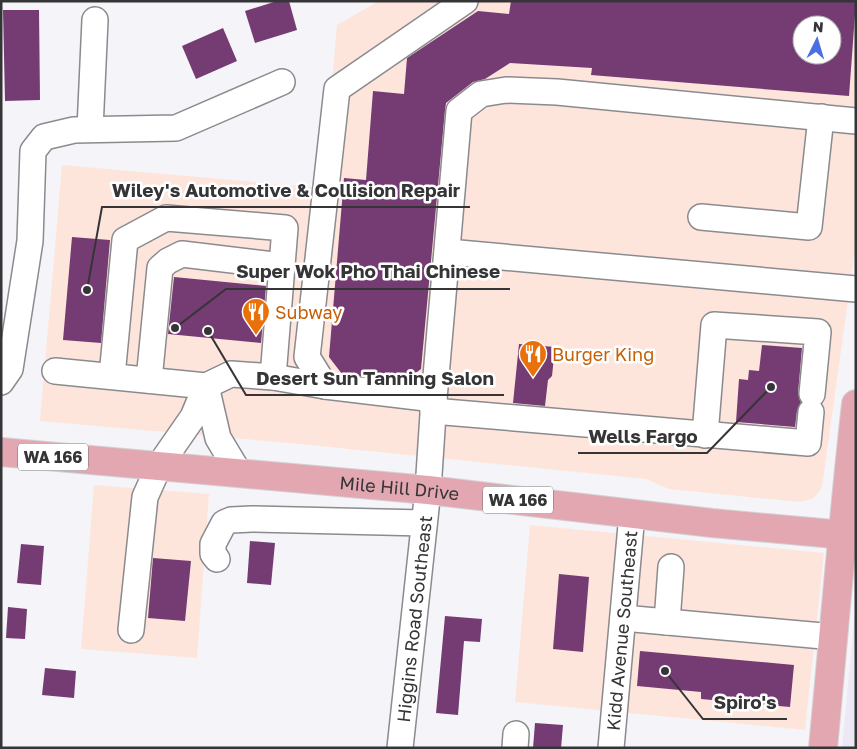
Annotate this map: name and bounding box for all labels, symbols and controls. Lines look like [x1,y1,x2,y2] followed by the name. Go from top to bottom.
[792,15,842,65] north arrow
[812,18,824,35] text: N
[102,173,470,207] callout: Wiley's Automotive & Collision Repair
[112,178,461,201] text: Wiley's Automotive & Collision Repair
[226,255,510,289] callout: Super Wok Pho Thai Chinese
[236,259,500,282] text: Super Wok Pho Thai Chinese
[241,297,271,336] restaurant icon: Subway
[275,301,342,323] place label: Subway
[518,339,548,378] restaurant icon: Burger King
[552,343,654,365] place label: Burger King
[246,361,504,395] callout: Desert Sun Tanning Salon
[256,366,494,389] text: Desert Sun Tanning Salon
[578,419,707,453] callout: Wells Fargo
[588,424,698,447] text: Wells Fargo
[18,444,88,471] road number: WA 166
[339,471,460,505] street label: Mile Hill Drive
[483,486,553,514] road number: WA 166
[392,514,436,723] street label: Higgins Road Southeast
[602,529,641,731] street label: Kidd Avenue Southeast
[703,685,787,719] callout: Spiro's
[713,690,777,713] text: Spiro's

